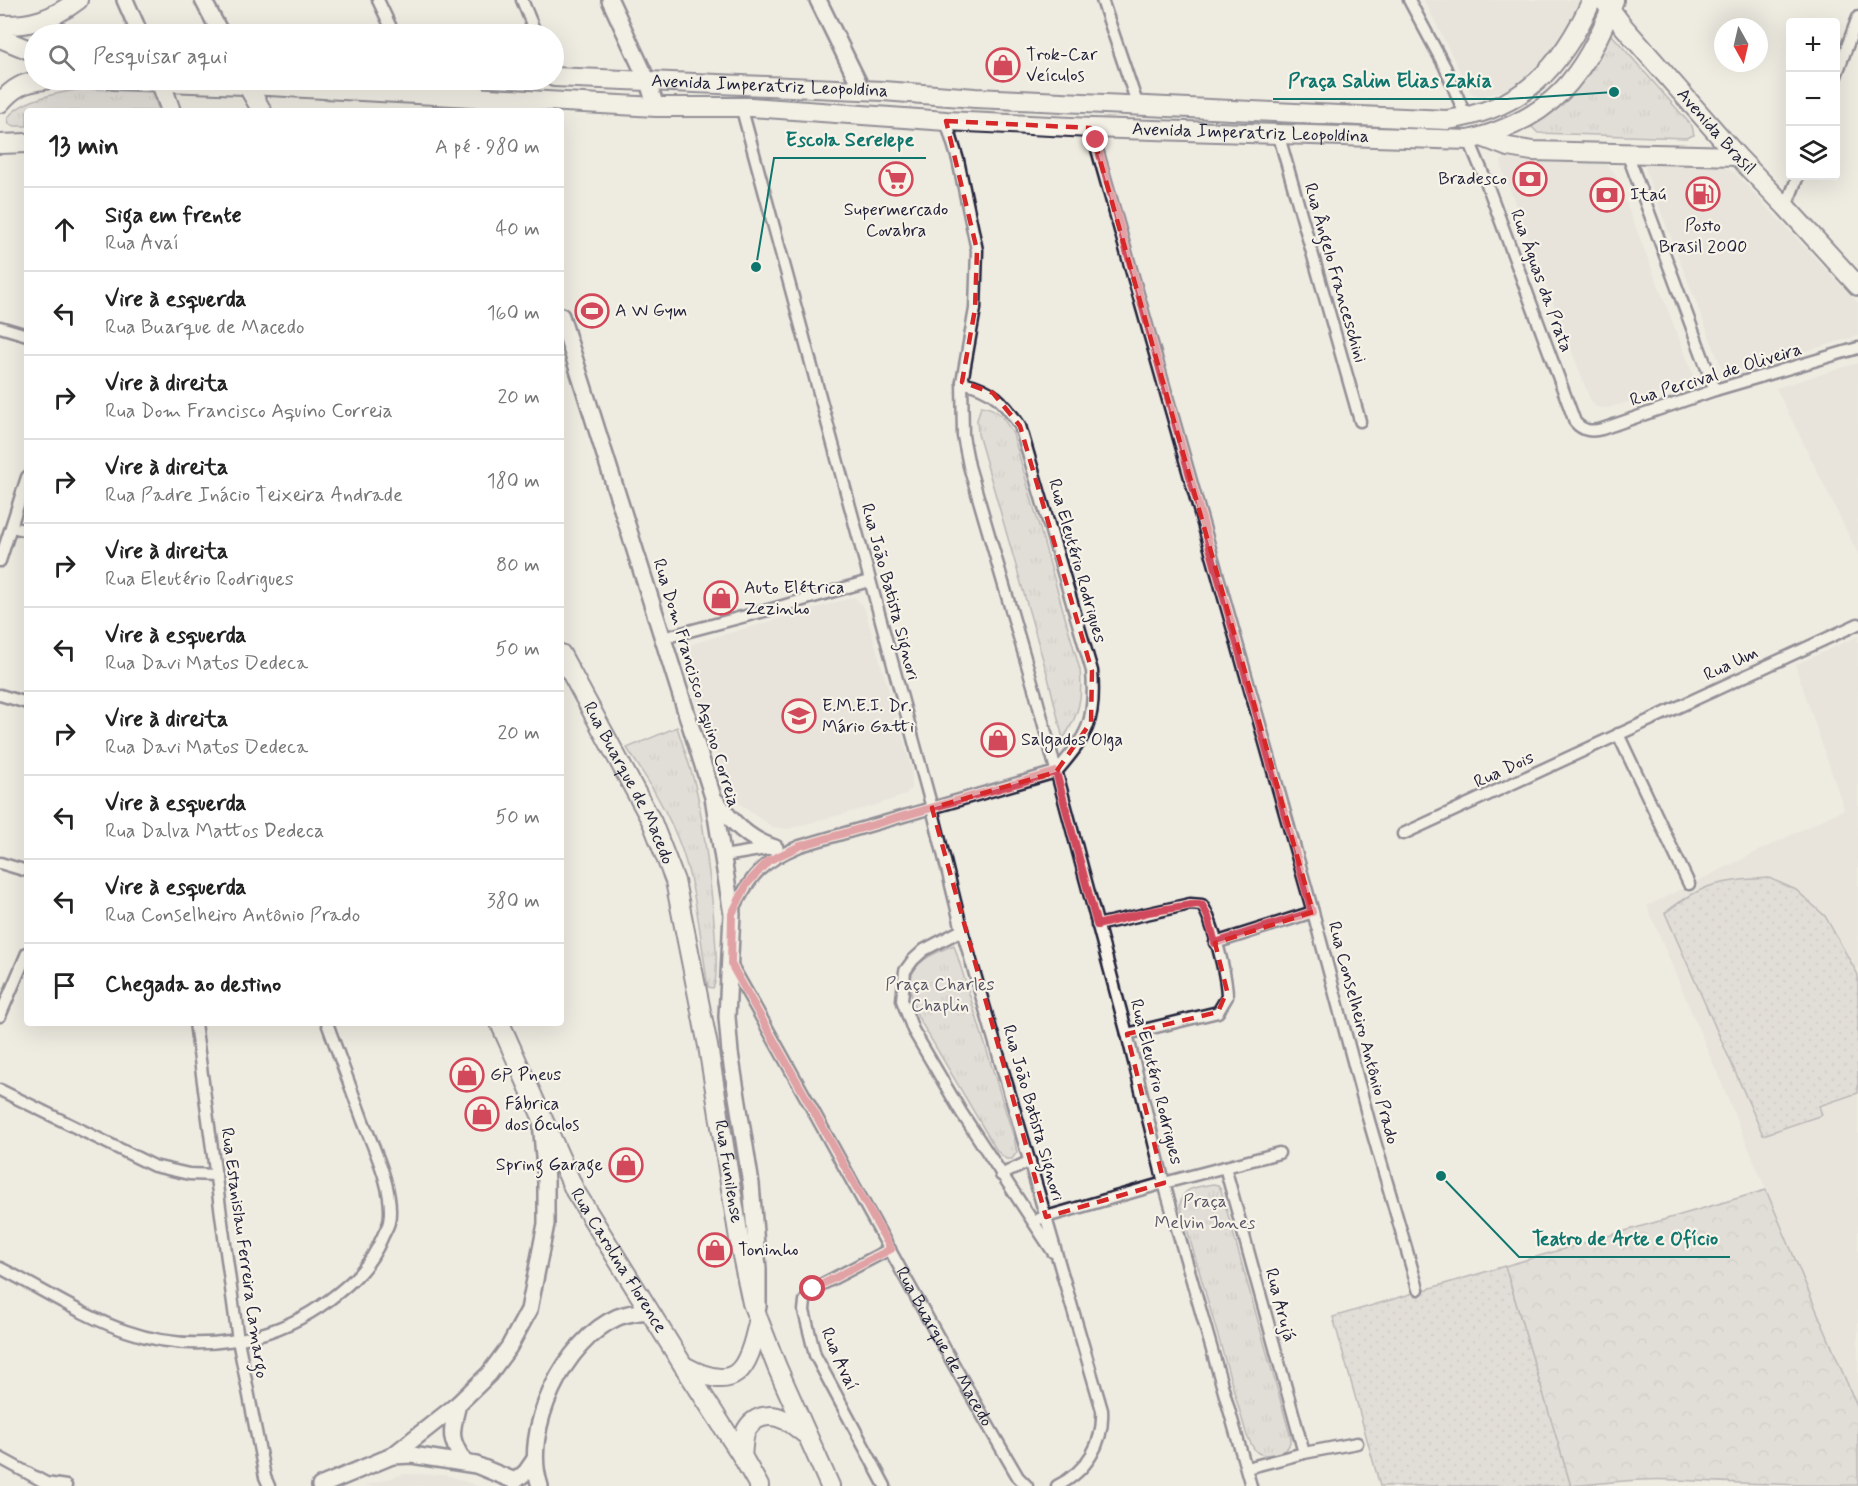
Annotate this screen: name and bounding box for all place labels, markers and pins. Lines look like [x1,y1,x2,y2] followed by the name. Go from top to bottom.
[1026,43,1098,88] place label: Trok-Car Veículos
[985,47,1021,83] shop icon: Trok-Car Veículos
[1273,61,1507,99] callout: Praça Salim Elias Zakia
[774,120,926,158] callout: Escola Serelepe
[878,161,914,197] supermarket icon: Supermercado Covabra
[1512,161,1548,197] bank icon: Bradesco
[1438,167,1507,191] place label: Bradesco
[1685,176,1721,212] fuel station icon: Posto Brasil 2000
[1589,177,1625,213] bank icon: Itaú
[1630,183,1666,207] place label: Itaú
[844,198,948,243] place label: Supermercado Covabra
[1659,214,1747,259] place label: Posto Brasil 2000
[574,293,610,329] sports icon: A W Gym
[615,299,687,323] place label: A W Gym
[744,576,844,621] place label: Auto Elétrica Zezinho
[703,580,739,616] shop icon: Auto Elétrica Zezinho
[822,694,914,739] place label: E.M.E.I. Dr. Mário Gatti
[781,698,817,734] school or university icon: E.M.E.I. Dr. Mário Gatti
[980,722,1016,758] shop icon: Salgados Olga
[1021,728,1123,753] place label: Salgados Olga
[449,1057,485,1093] shop icon: GP Pneus
[490,1063,561,1087] place label: GP Pneus
[505,1092,579,1137] place label: Fábrica dos Óculos
[464,1096,500,1132] shop icon: Fábrica dos Óculos
[608,1147,644,1183] shop icon: Spring Garage
[496,1153,603,1179] place label: Spring Garage
[1519,1219,1730,1257] callout: Teatro de Arte e Ofício
[697,1232,733,1268] shop icon: Toninho
[738,1238,799,1262] place label: Toninho

